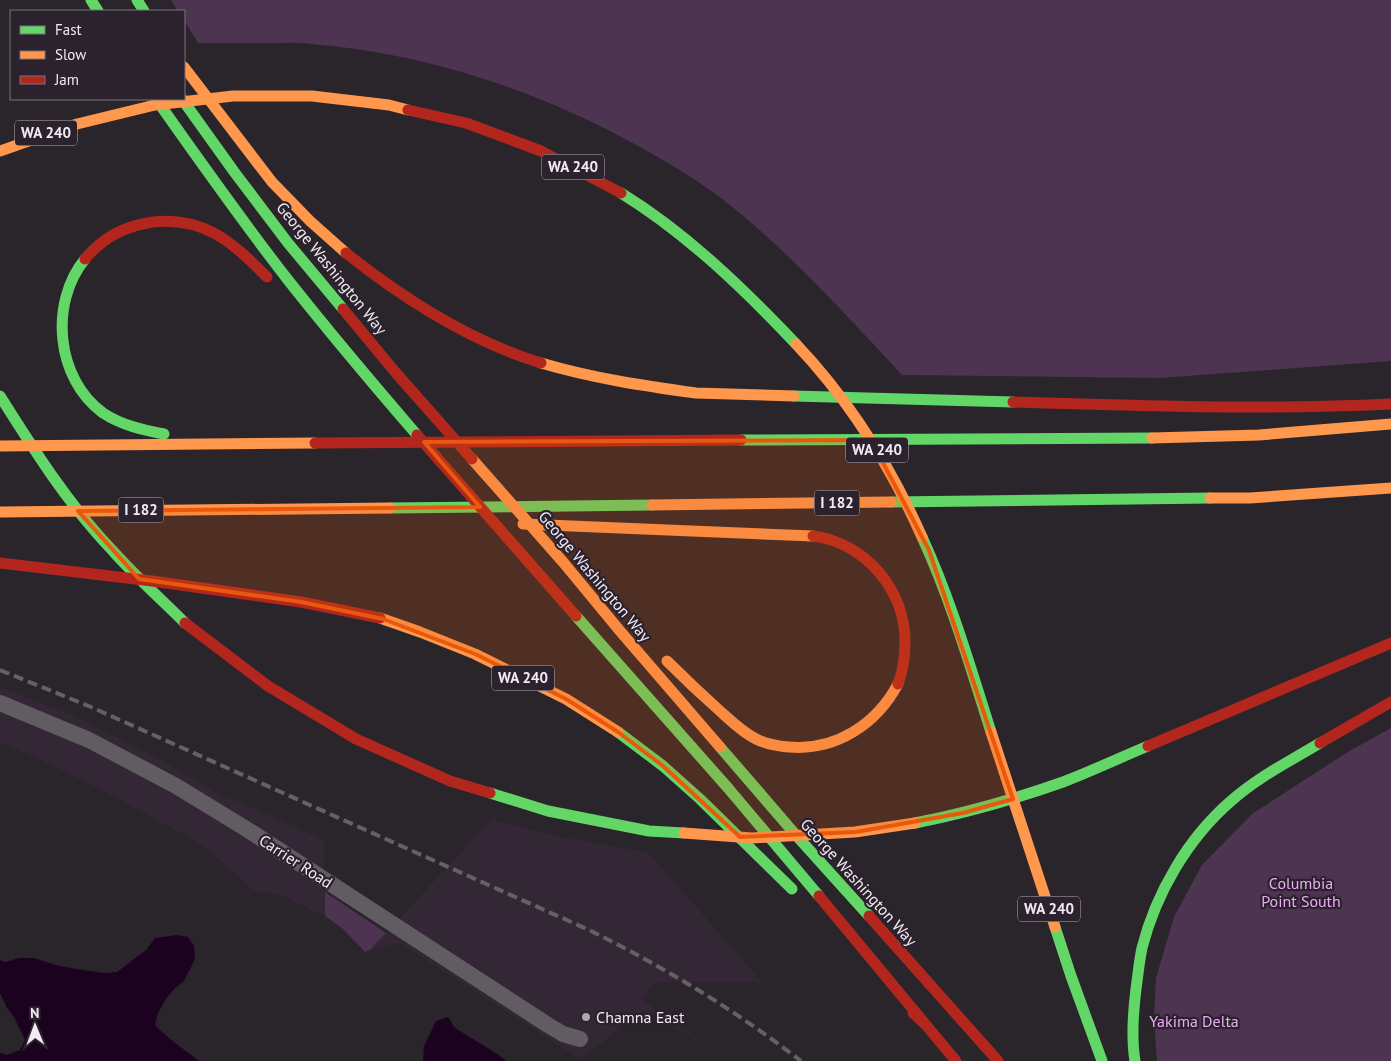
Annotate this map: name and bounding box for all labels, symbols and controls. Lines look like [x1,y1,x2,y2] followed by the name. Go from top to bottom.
[10,10,185,100] legend
[55,20,82,39] text: Fast
[55,45,86,64] text: Slow
[54,70,79,89] text: Jam
[15,120,77,146] road number: WA 240
[542,154,604,180] road number: WA 240
[272,198,392,339] street label: George Washington Way
[846,438,908,462] road number: WA 240
[814,490,860,516] road number: I 182
[118,498,164,522] road number: I 182
[534,507,656,646] street label: George Washington Way
[492,666,554,690] road number: WA 240
[796,814,922,950] street label: George Washington Way
[255,830,337,892] street label: Carrier Road
[1261,873,1341,911] park label: Columbia Point South
[1018,896,1080,922] road number: WA 240
[10,1001,60,1051] north arrow
[30,1004,40,1022] text: N
[596,1007,685,1027] place label: Chamna East
[580,1011,592,1023] marker: Chamna East
[1149,1011,1239,1031] park label: Yakima Delta

